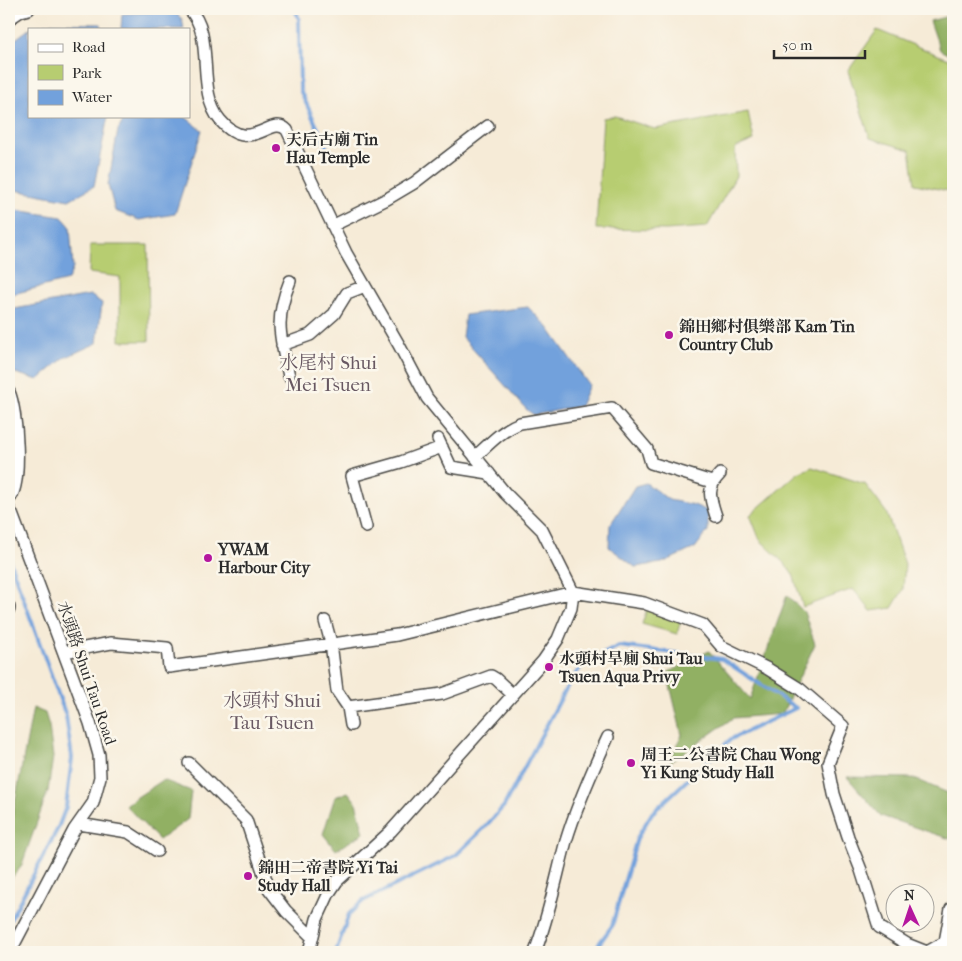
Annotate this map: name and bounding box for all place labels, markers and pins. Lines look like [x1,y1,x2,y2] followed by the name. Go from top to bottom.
[286,130,379,168] place label: 天后古廟 Tin Hau Temple
[270,142,282,154] marker: 天后古廟 Tin Hau Temple
[679,317,856,355] place label: 錦田鄉村俱樂部 Kam Tin Country Club
[663,329,675,341] marker: 錦田鄉村俱樂部 Kam Tin Country Club
[217,540,311,578] place label: YWAM Harbour City
[202,552,214,564] marker: YWAM Harbour City
[558,649,703,687] place label: 水頭村旱廁 Shui Tau Tsuen Aqua Privy
[543,661,555,673] marker: 水頭村旱廁 Shui Tau Tsuen Aqua Privy
[640,745,821,783] place label: 周王二公書院 Chau Wong Yi Kung Study Hall
[625,757,637,769] marker: 周王二公書院 Chau Wong Yi Kung Study Hall
[258,858,398,896] place label: 錦田二帝書院 Yi Tai Study Hall
[242,870,254,882] marker: 錦田二帝書院 Yi Tai Study Hall

